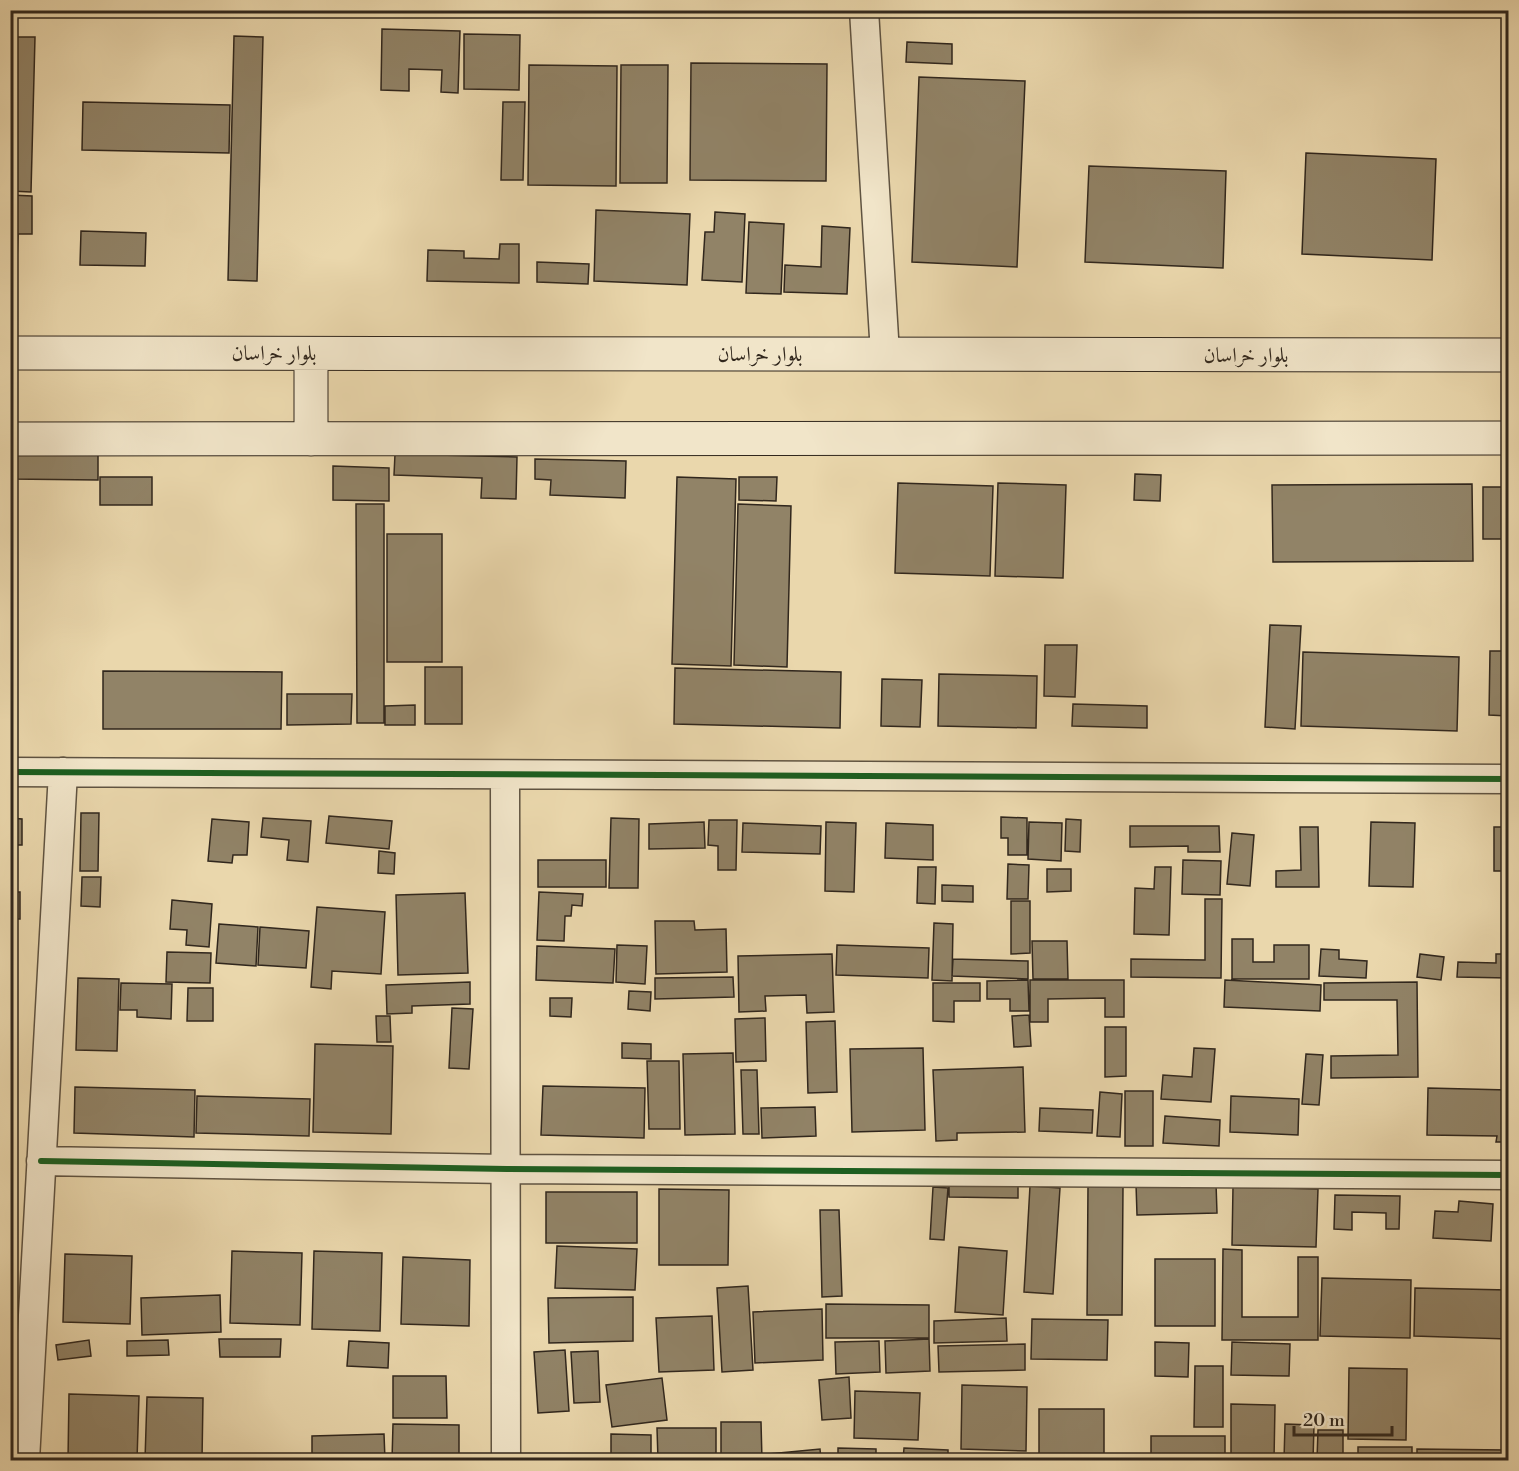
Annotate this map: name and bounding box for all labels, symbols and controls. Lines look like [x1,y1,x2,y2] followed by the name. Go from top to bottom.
[231,341,317,367] street label: بلوار خراسان
[717,342,803,368] street label: بلوار خراسان
[1203,343,1289,369] street label: بلوار خراسان
[1294,1399,1392,1437] scale bar
[1303,1409,1345,1432] text: 20 m

